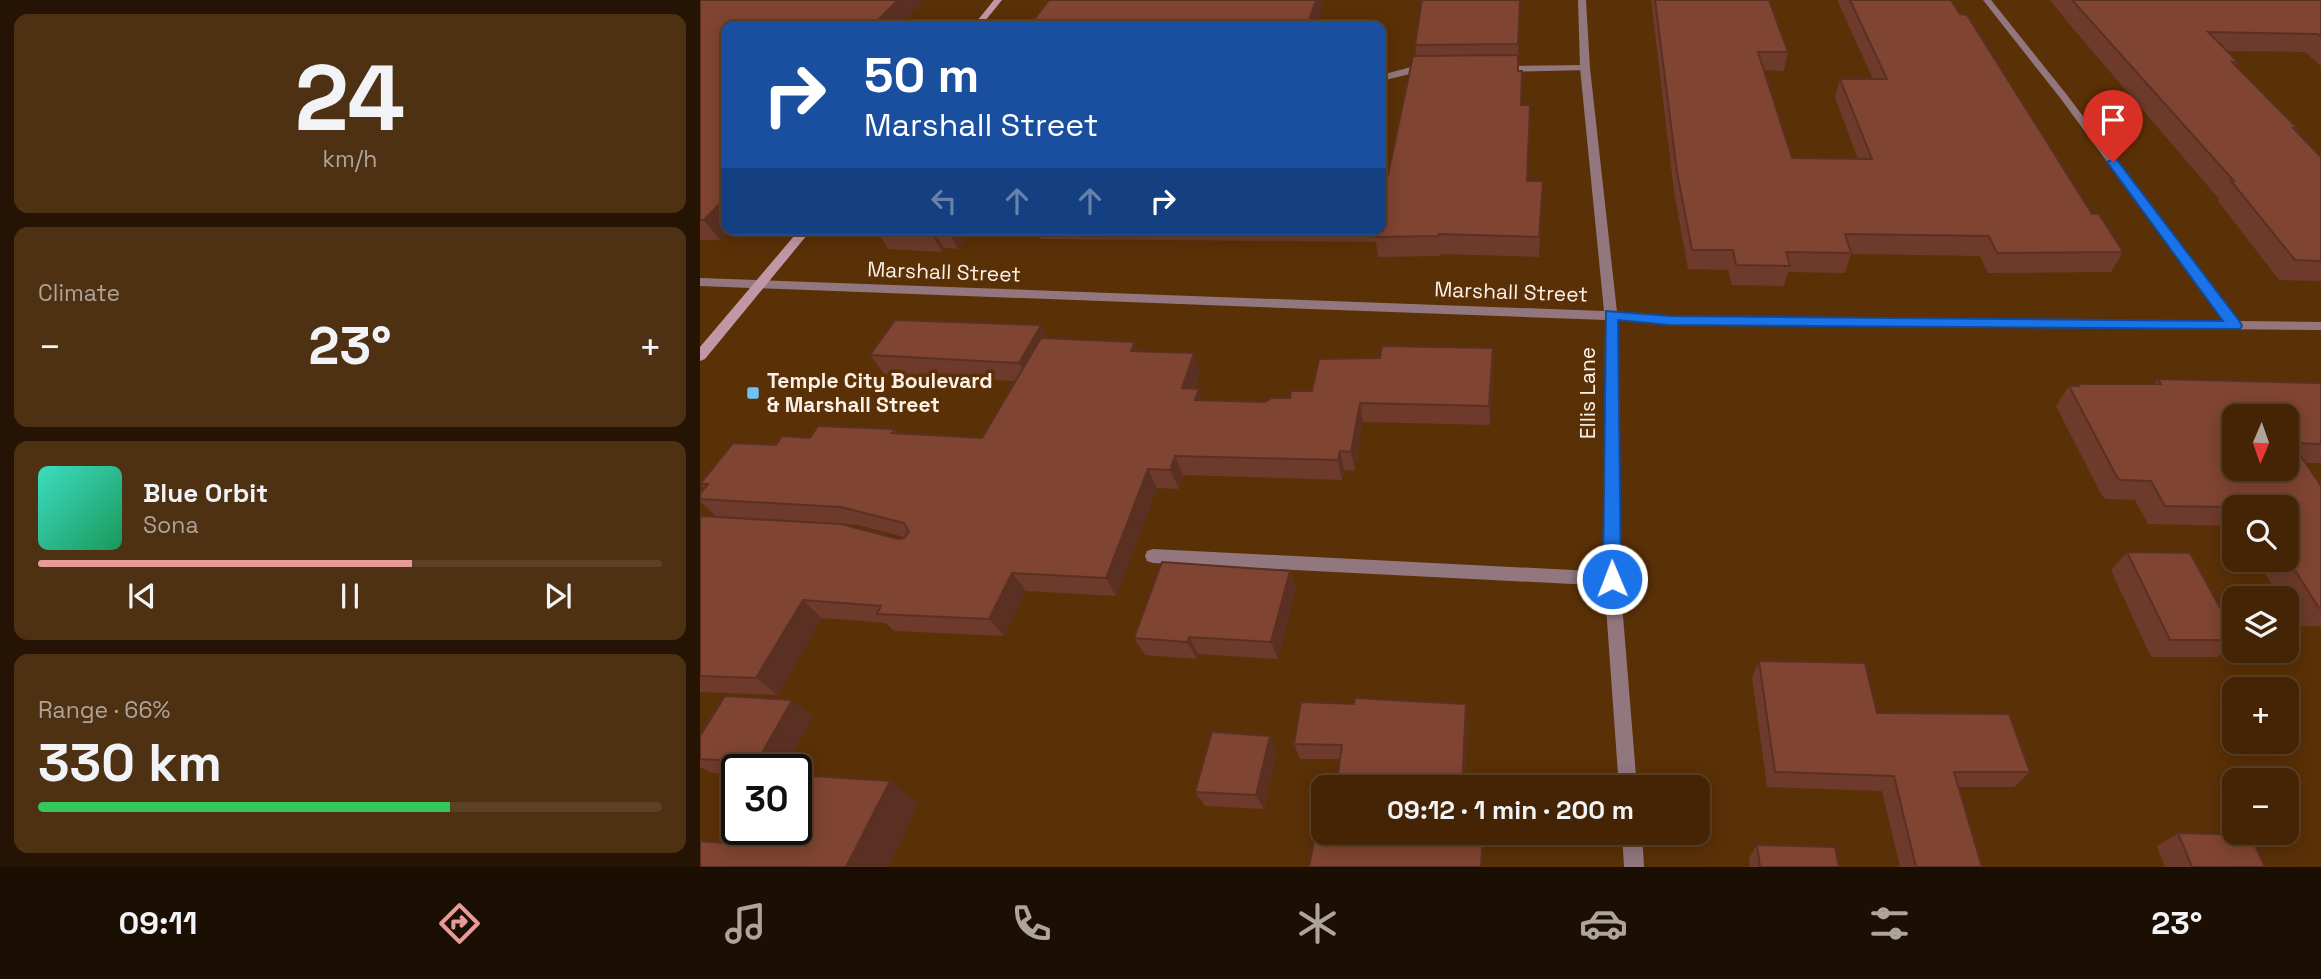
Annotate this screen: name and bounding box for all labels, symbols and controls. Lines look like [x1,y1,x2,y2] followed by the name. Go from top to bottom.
[295,40,405,157] text: 24
[864,44,979,106] text: 50 m
[749,49,840,140] icon: right
[2083,90,2143,162] pin
[2094,101,2132,139] icon: arrive
[864,105,1098,145] text: Marshall Street
[323,144,377,174] text: km/h
[925,182,963,220] icon: left
[998,182,1036,220] icon: ahead
[1071,182,1109,220] icon: ahead
[1144,182,1182,220] icon: right
[867,255,1021,288] street label: Marshall Street
[1434,275,1588,308] street label: Marshall Street
[38,278,120,308] text: Climate
[309,313,392,379] text: 23°
[38,323,62,371] text: −
[638,323,662,371] text: +
[1574,347,1601,439] street label: Ellis Lane
[767,367,993,418] place label: Temple City Boulevard & Marshall Street
[745,385,761,401] marker: Temple City Boulevard & Marshall Street
[2222,404,2300,481] north arrow
[2222,404,2299,845] map controls
[143,476,268,510] text: Blue Orbit
[2222,495,2299,572] button: search
[143,510,199,540] text: Sona
[1575,542,1649,616] position arrow
[123,577,161,615] icon: previous
[331,577,369,615] icon: pause
[539,577,577,615] icon: next
[2222,586,2299,663] button: layers
[2222,677,2299,754] button: +
[38,695,170,725] text: Range · 66%
[38,730,222,796] text: 330 km
[721,754,812,845] speed limit sign: 30
[2222,768,2299,845] button: −
[1387,793,1634,827] text: 09:12 · 1 min · 200 m
[435,899,484,948] icon: directions
[721,899,770,948] icon: music
[1007,899,1056,948] icon: phone
[1293,899,1342,948] icon: climate
[1579,899,1628,948] icon: car
[1865,899,1914,948] icon: filters
[119,903,198,943] text: 09:11
[2151,903,2202,943] text: 23°

